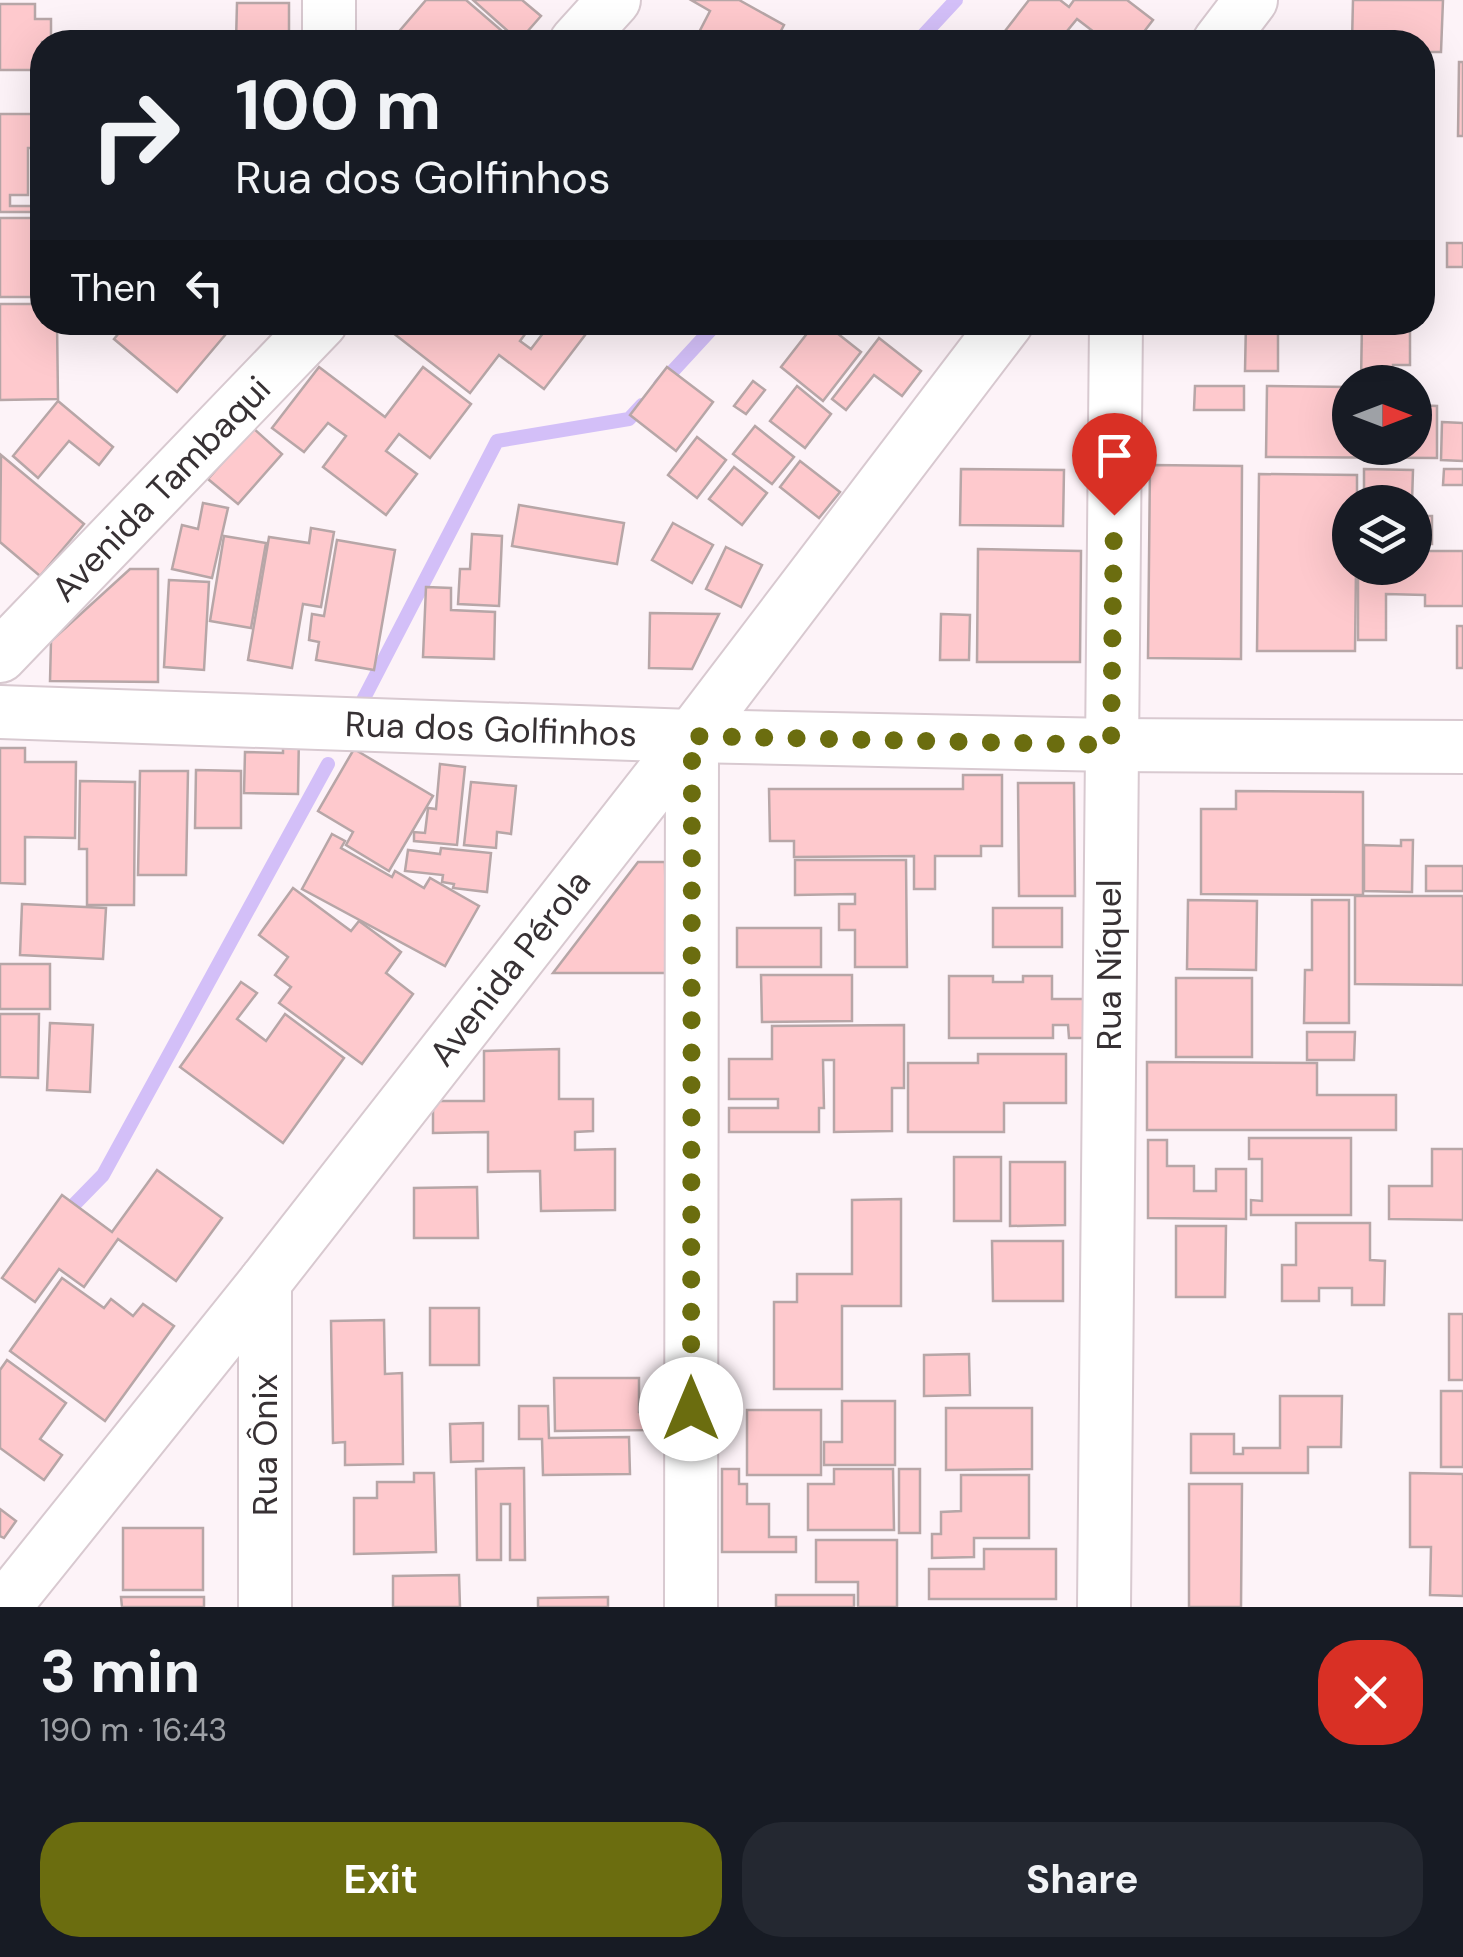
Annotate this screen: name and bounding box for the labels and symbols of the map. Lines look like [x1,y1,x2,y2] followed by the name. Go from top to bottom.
[1332,365,1432,465] north arrow
[42,366,280,612] street label: Avenida Tambaqui
[1072,413,1157,516] pin
[344,701,638,757] street label: Rua dos Golfinhos
[419,861,601,1075] street label: Avenida Pérola
[1086,880,1132,1050] street label: Rua Níquel
[639,1357,743,1461] position arrow
[242,1374,288,1516] street label: Rua Ônix

